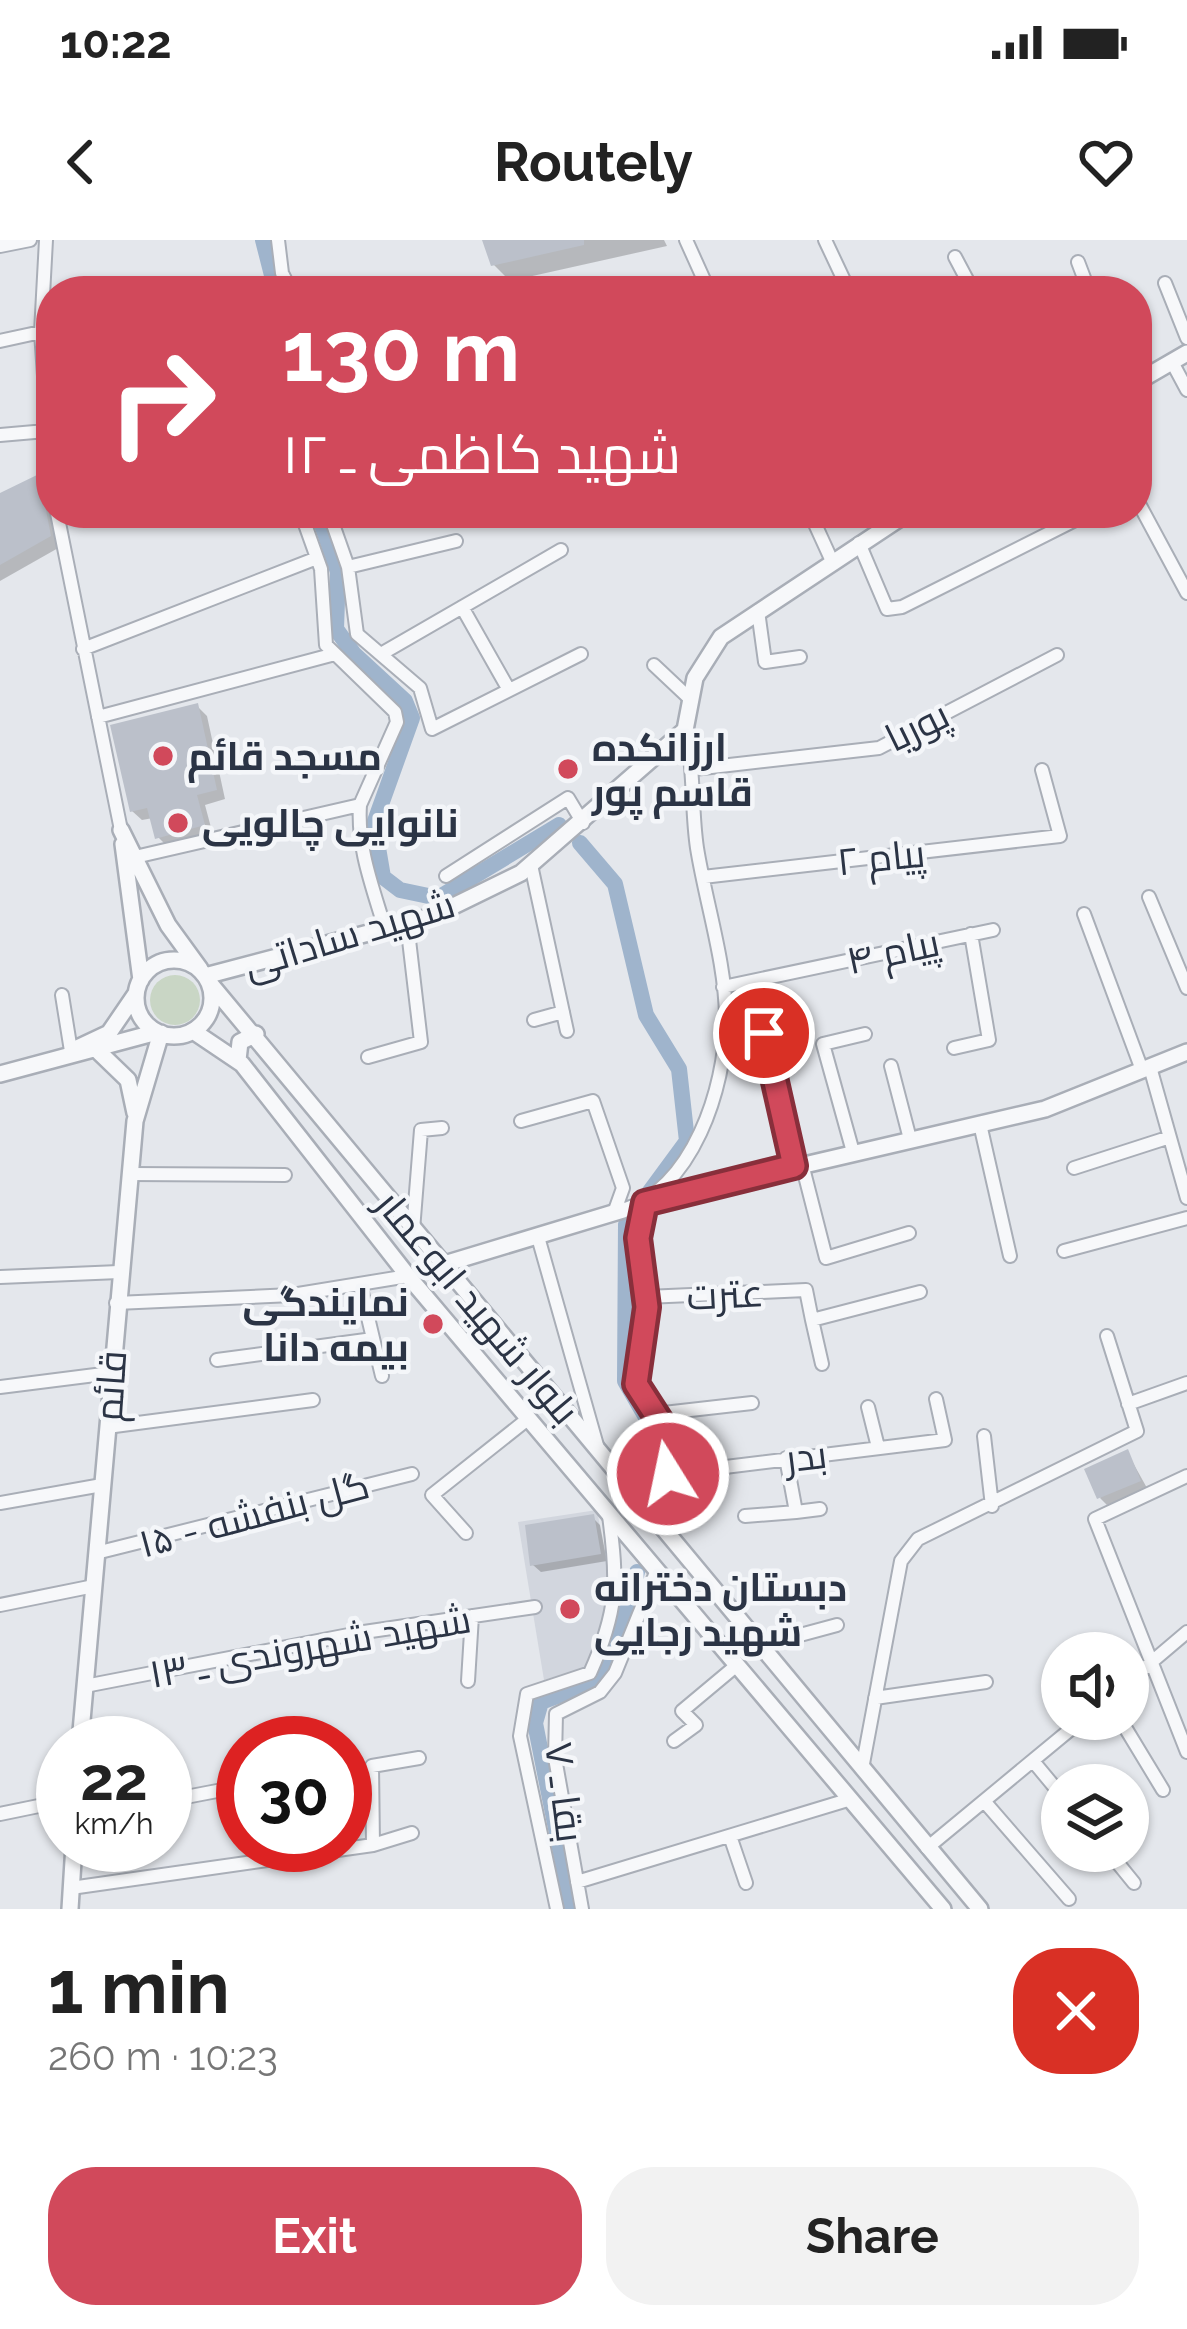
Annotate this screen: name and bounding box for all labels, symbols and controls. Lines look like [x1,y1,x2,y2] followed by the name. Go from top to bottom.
[60,16,172,69] text: 10:22
[48,129,114,195] icon: back
[1073,129,1139,195] icon: heart
[494,130,693,194] text: Routely
[282,302,520,401] text: 130 m
[84,324,240,480] icon: right
[282,422,681,486] text: شهید کاظمی ـ ۱۲
[878,691,958,764] street label: پوریا
[591,724,753,820] place label: ارزانکده قاسم پور
[187,733,382,783] place label: مسجد قائم
[150,743,176,769] marker: مسجد قائم
[555,756,581,782] marker: ارزانکده قاسم پور
[202,800,459,851] place label: نانوایی چالویی
[165,810,191,836] marker: نانوایی چالویی
[835,830,928,888] street label: پیام ۲
[238,880,460,989] street label: شهید ساداتی
[842,919,944,987] street label: پیام ۴
[713,982,815,1084] pin
[731,1000,797,1066] icon: arrive
[365,1179,589,1434] street label: بلوار شهید ابوعمار
[685,1269,765,1319] street label: عترت
[243,1279,409,1370] place label: نمایندگی بیمه دانا
[420,1311,446,1337] marker: نمایندگی بیمه دانا
[85,1349,139,1423] street label: قائم
[605,1411,731,1537] position arrow
[781,1431,829,1482] street label: بدر
[134,1461,374,1568] street label: گل بنفشه - ۱۵
[594,1564,847,1657] place label: دبستان دخترانه شهید رجایی
[146,1595,474,1698] street label: شهید شهروندی ـ ۱۳
[557,1596,583,1622] marker: دبستان دخترانه شهید رجایی
[1041,1632,1149,1872] map controls
[1041,1632,1149,1740] button: sound
[216,1716,372,1872] speed limit sign: 30
[536,1739,594,1845] street label: بقا ـ ۷
[80,1744,148,1814] text: 22
[1041,1764,1149,1872] button: layers
[74,1806,154,1841] text: km/h
[48,1945,230,2030] text: 1 min
[1013,1948,1139,2074] button: close
[48,2033,278,2079] text: 260 m · 10:23
[48,2167,582,2305] button: Exit
[606,2167,1139,2305] button: Share

